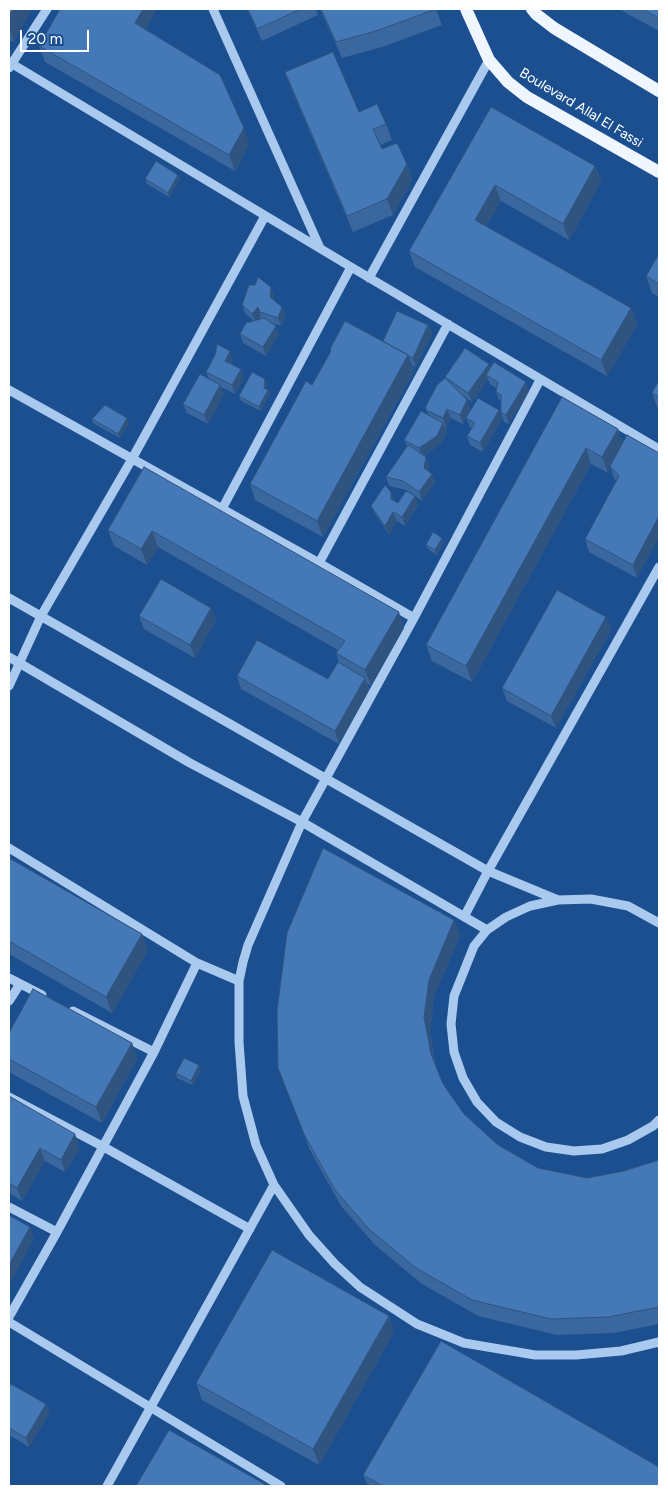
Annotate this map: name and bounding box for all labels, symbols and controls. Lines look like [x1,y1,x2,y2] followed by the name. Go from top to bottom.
[22,20,91,52] scale bar
[28,30,62,48] text: 20 m
[516,65,646,151] street label: Boulevard Allal El Fassi

